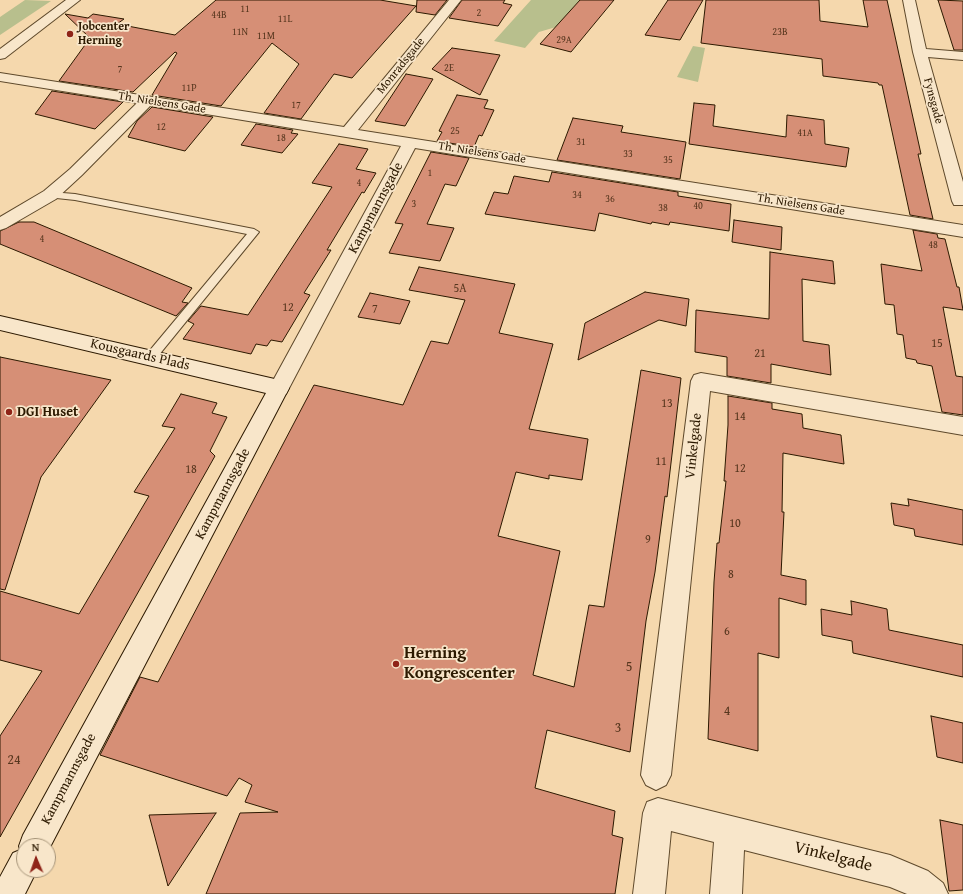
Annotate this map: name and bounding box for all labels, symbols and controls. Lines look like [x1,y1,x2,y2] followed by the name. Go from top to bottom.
[240,3,250,15] house number: 11
[477,7,481,19] house number: 2
[211,9,227,21] house number: 44B
[278,13,292,25] house number: 11L
[78,20,130,48] place label: Jobcenter Herning
[232,26,248,38] house number: 11N
[772,26,788,38] house number: 23B
[65,29,75,39] marker: Jobcenter Herning
[257,30,275,42] house number: 11M
[556,34,572,46] house number: 29A
[374,35,428,97] street label: Monradsgade
[444,62,454,74] house number: 2E
[118,63,122,75] house number: 7
[920,76,946,126] street label: Fynsgade
[181,82,197,94] house number: 11P
[117,89,207,117] street label: Th. Nielsens Gade
[291,99,301,111] house number: 17
[156,121,166,133] house number: 12
[450,125,460,137] house number: 25
[797,127,813,139] house number: 41A
[276,132,286,144] house number: 18
[576,136,586,148] house number: 31
[437,139,527,167] street label: Th. Nielsens Gade
[623,148,633,160] house number: 33
[663,154,673,166] house number: 35
[345,160,407,256] street label: Kampmannsgade
[428,167,432,179] house number: 1
[357,177,361,189] house number: 4
[572,189,582,201] house number: 34
[756,191,846,219] street label: Th. Nielsens Gade
[605,193,615,205] house number: 36
[412,198,416,210] house number: 3
[693,200,703,212] house number: 40
[658,202,668,214] house number: 38
[40,233,44,245] house number: 4
[928,239,938,251] house number: 48
[453,282,467,296] house number: 5A
[282,301,294,315] house number: 12
[372,303,378,317] house number: 7
[89,335,191,375] street label: Kousgaards Plads
[931,337,943,351] house number: 15
[754,347,766,361] house number: 21
[661,397,673,411] house number: 13
[17,404,78,420] place label: DGI Huset
[4,407,14,417] marker: DGI Huset
[734,410,746,424] house number: 14
[682,412,706,480] street label: Vinkelgade
[192,446,254,542] street label: Kampmannsgade
[655,455,667,469] house number: 11
[734,462,746,476] house number: 12
[185,463,197,477] house number: 18
[729,517,741,531] house number: 10
[645,533,651,547] house number: 9
[728,568,734,582] house number: 8
[724,625,730,639] house number: 6
[404,644,515,684] place label: Herning Kongrescenter
[391,659,401,669] marker: Herning Kongrescenter
[626,659,632,675] house number: 5
[724,703,730,719] house number: 4
[615,720,621,736] house number: 3
[38,731,100,827] street label: Kampmannsgade
[7,752,21,768] house number: 24
[792,837,874,877] street label: Vinkelgade
[16,838,56,878] north arrow
[32,839,40,855] text: N

